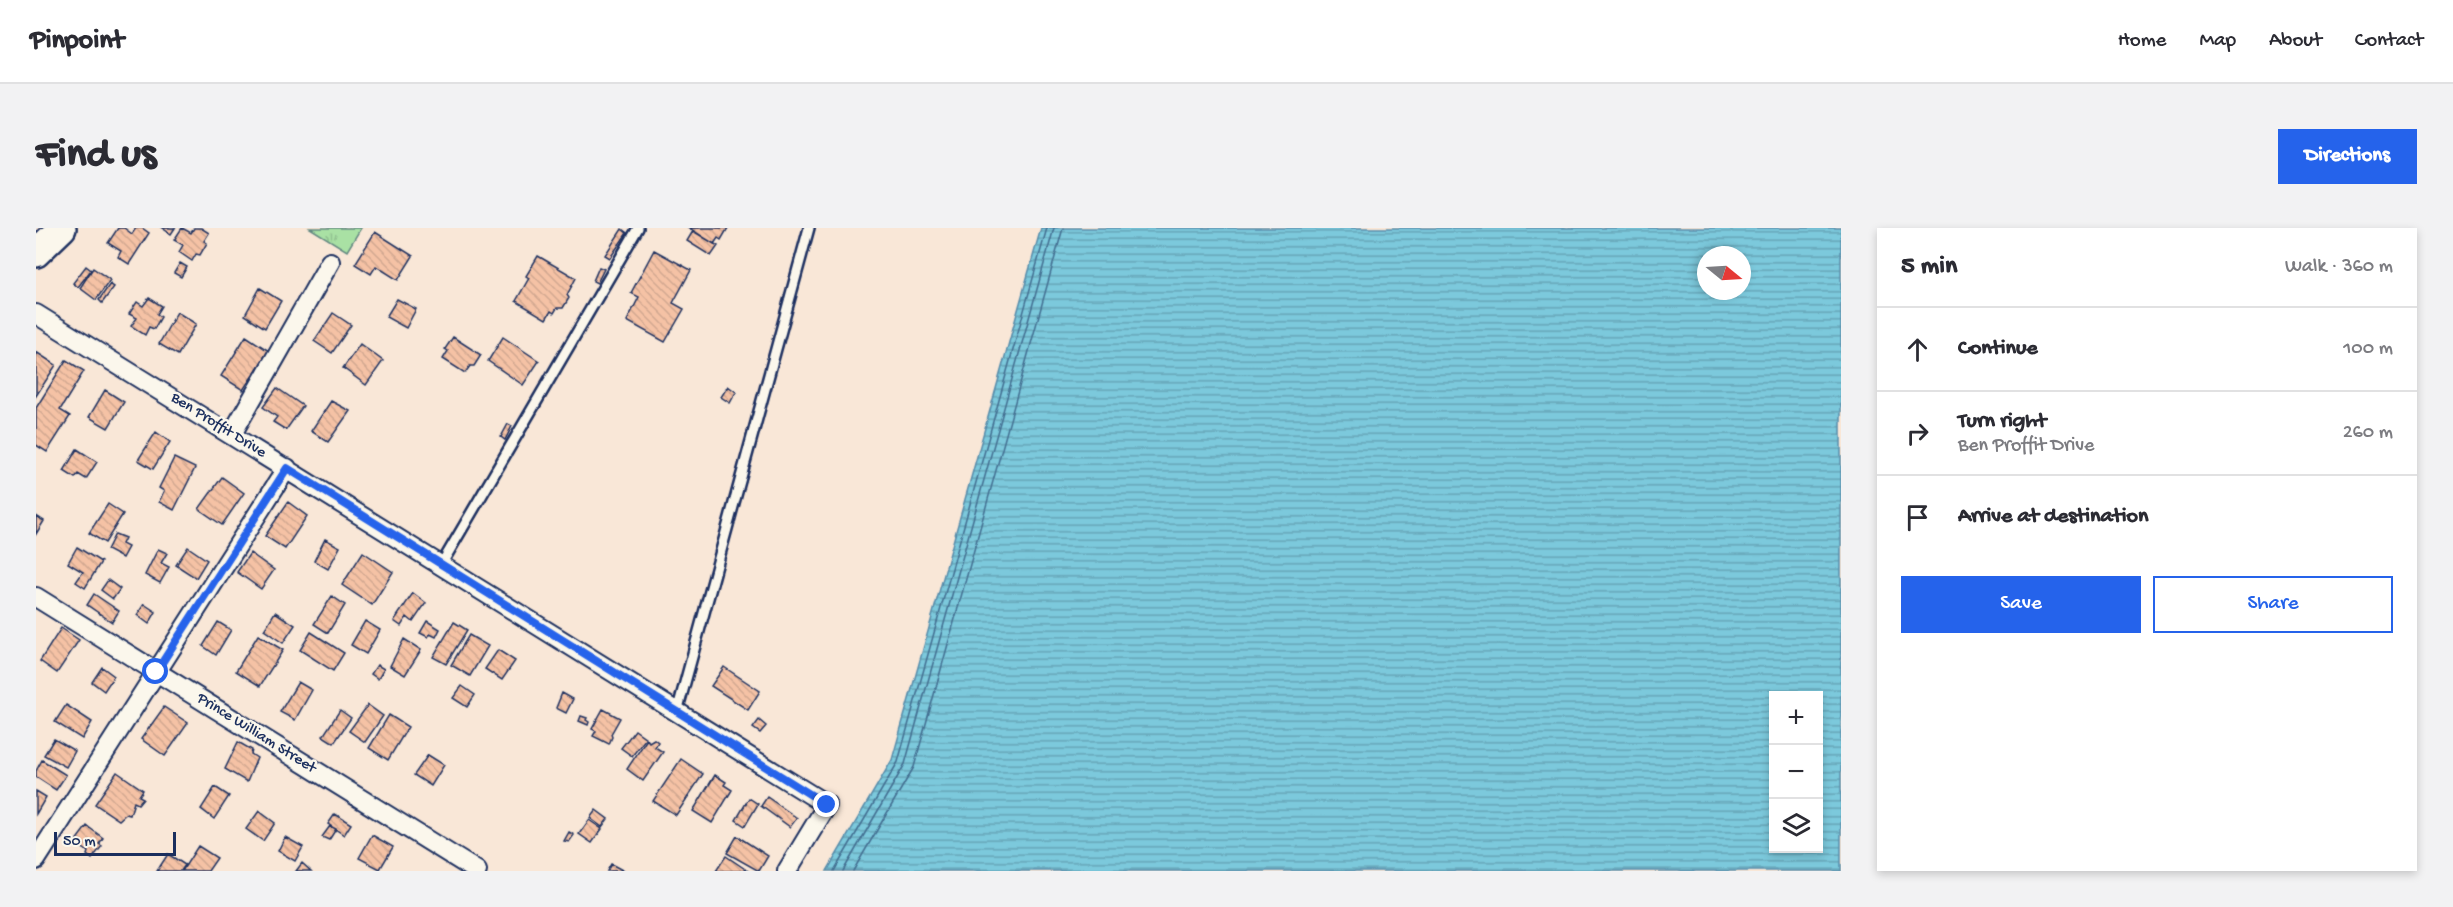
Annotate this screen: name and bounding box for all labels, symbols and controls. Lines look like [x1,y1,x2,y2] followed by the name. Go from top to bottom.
[30,25,124,58] text: Pinpoint
[2118,29,2166,54] text: Home
[2199,29,2236,54] text: Map
[2269,29,2322,54] text: About
[2355,29,2423,54] text: Contact
[2278,129,2417,184] button: Directions
[36,132,156,181] text: Find us
[1697,246,1751,300] north arrow
[1901,252,1957,283] text: 5 min
[2285,256,2393,279] text: Walk · 360 m
[1901,333,1934,366] icon: ahead
[1958,336,2038,362] text: Continue
[2343,338,2393,361] text: 100 m
[166,389,270,463] street label: Ben Proffit Drive
[1958,409,2046,435] text: Turn right
[1901,417,1934,450] icon: right
[2343,422,2393,445] text: 260 m
[1958,435,2094,458] text: Ben Proffit Drive
[1901,501,1934,534] icon: arrive
[1958,504,2148,530] text: Arrive at destination
[1901,576,2141,633] button: Save
[2153,576,2393,633] button: Share
[142,658,168,684] route start
[192,689,321,779] street label: Prince William Street
[1769,691,1823,853] map controls
[1769,691,1823,745] button: +
[1769,745,1823,799] button: −
[813,791,839,817] route end
[1769,799,1823,853] button: layers
[54,829,176,856] scale bar
[63,833,96,852] text: 50 m

